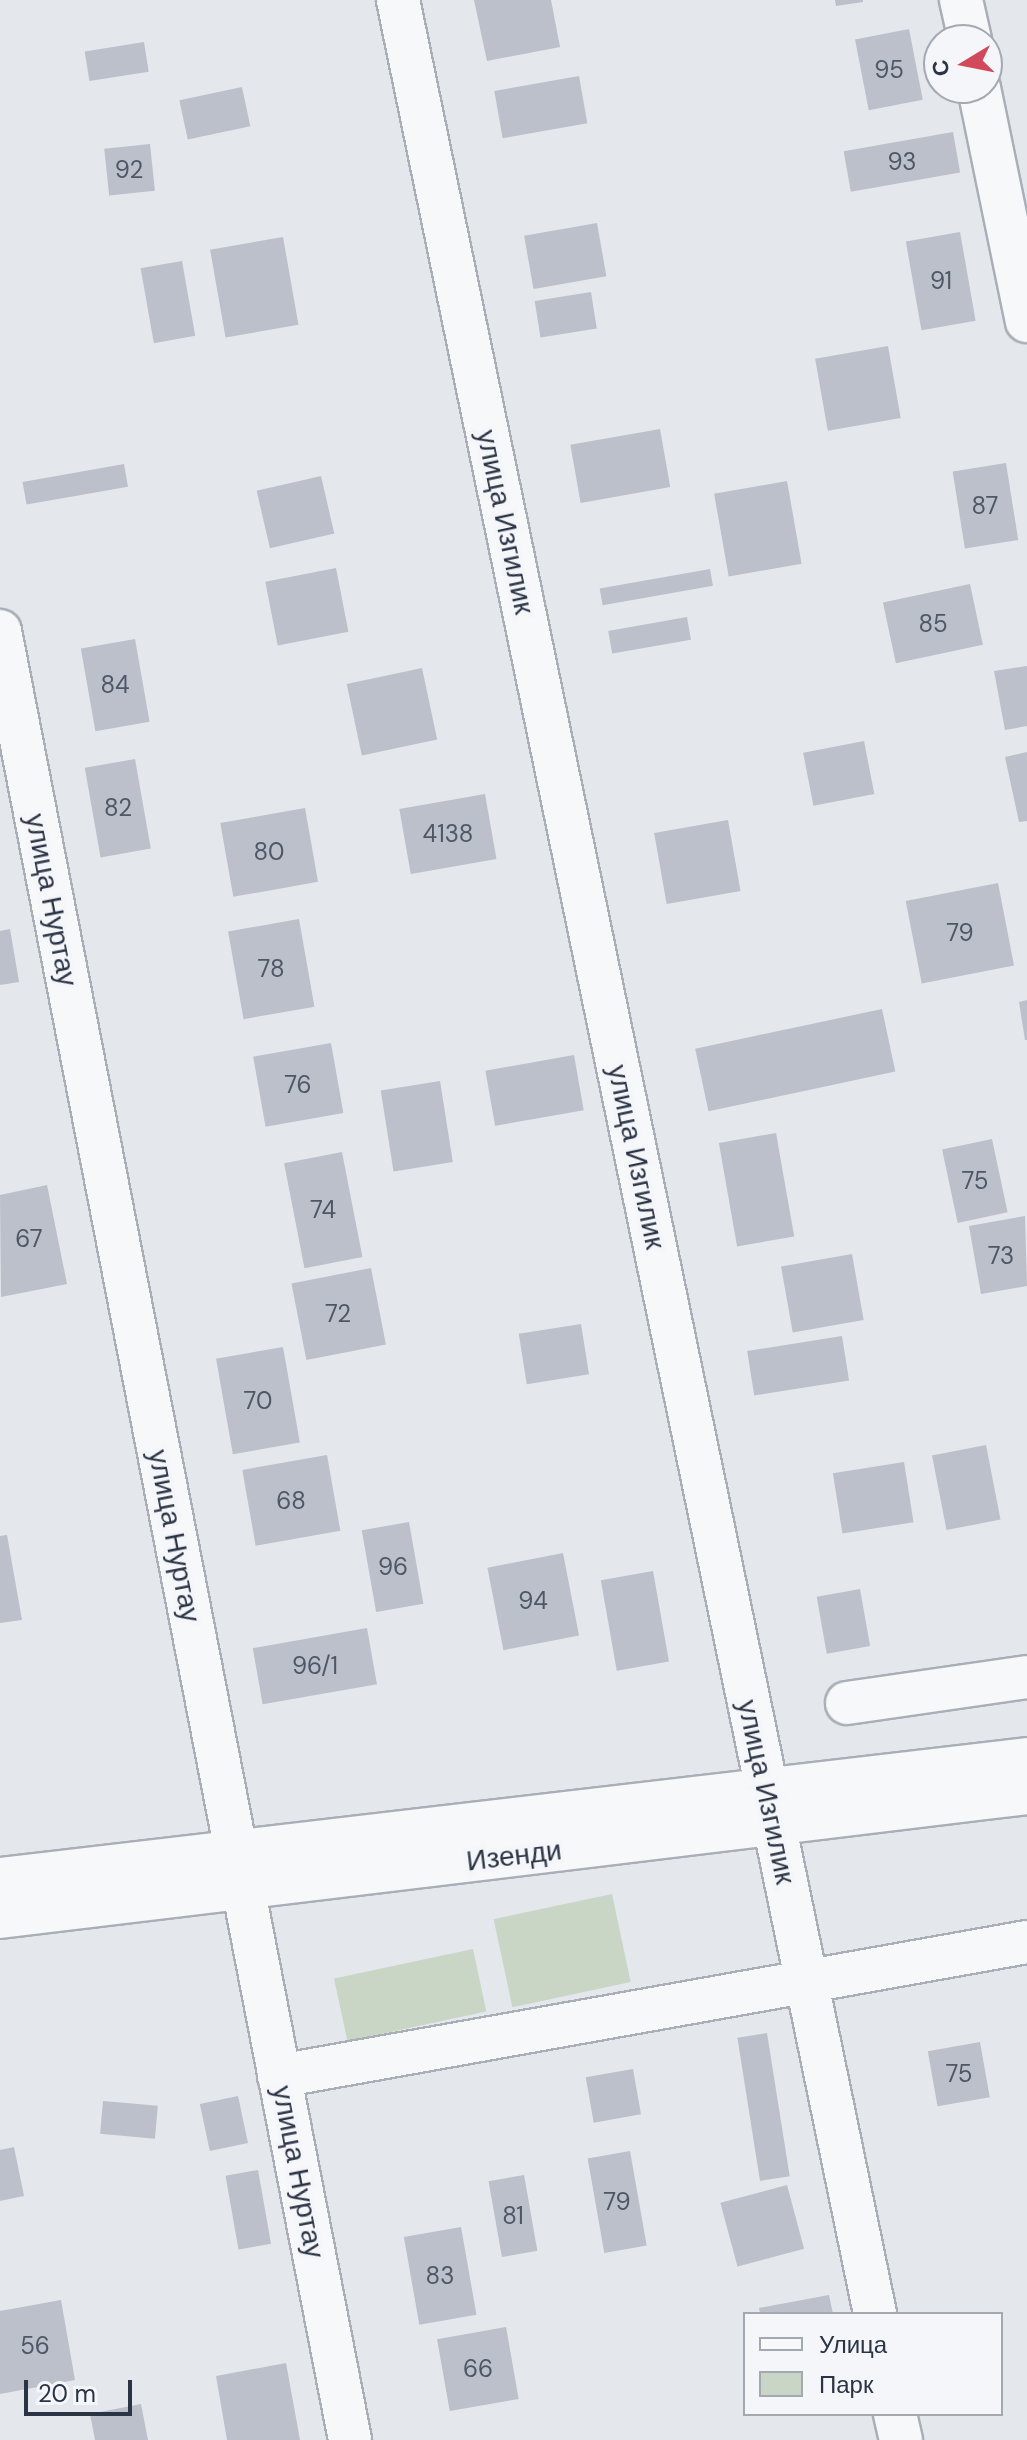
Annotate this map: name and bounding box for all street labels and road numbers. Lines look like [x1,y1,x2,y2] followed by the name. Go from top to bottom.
[469,427,541,617] street label: улица Изгилик
[18,811,84,989] street label: улица Нуртау
[600,1062,672,1252] street label: улица Изгилик
[141,1447,207,1625] street label: улица Нуртау
[730,1697,802,1887] street label: улица Изгилик
[464,1833,564,1879] street label: Изенди
[265,2083,331,2261] street label: улица Нуртау

